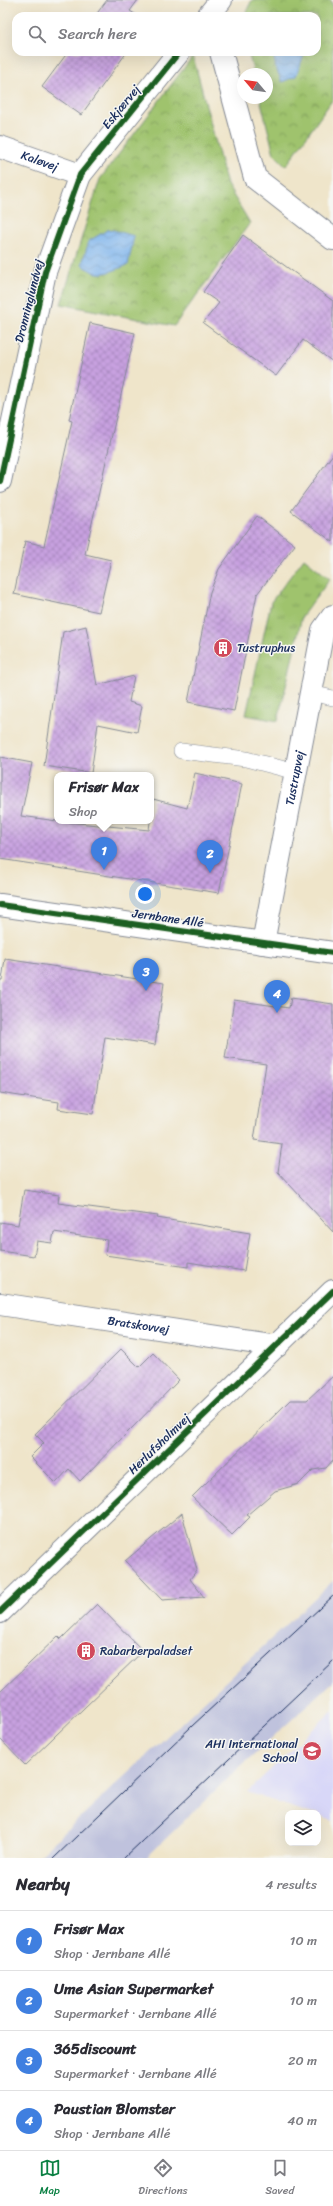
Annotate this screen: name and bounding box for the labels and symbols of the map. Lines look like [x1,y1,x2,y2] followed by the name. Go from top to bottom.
[237,68,273,104] north arrow
[96,79,146,134] street label: Eskjærvej
[18,144,62,178] street label: Kaløvej
[8,257,50,345] street label: Dronninglundvej
[212,637,234,659] building icon: Tustruphus
[237,637,295,659] place label: Tustruphus
[279,748,311,807] street label: Tustrupvej
[91,837,117,870] pin: 1
[197,840,223,873] pin: 2
[135,884,155,904] your location
[130,902,205,934] street label: Jernbane Allé
[133,958,159,991] pin: 3
[264,980,290,1013] pin: 4
[106,1309,171,1341] street label: Bratskovvej
[122,1408,196,1480] street label: Herlufsholmvej
[75,1640,97,1662] building icon: Rabarberpaladset
[100,1640,193,1662] place label: Rabarberpaladset
[204,1733,299,1769] place label: AHI International School
[301,1740,323,1762] school or university icon: AHI International School

